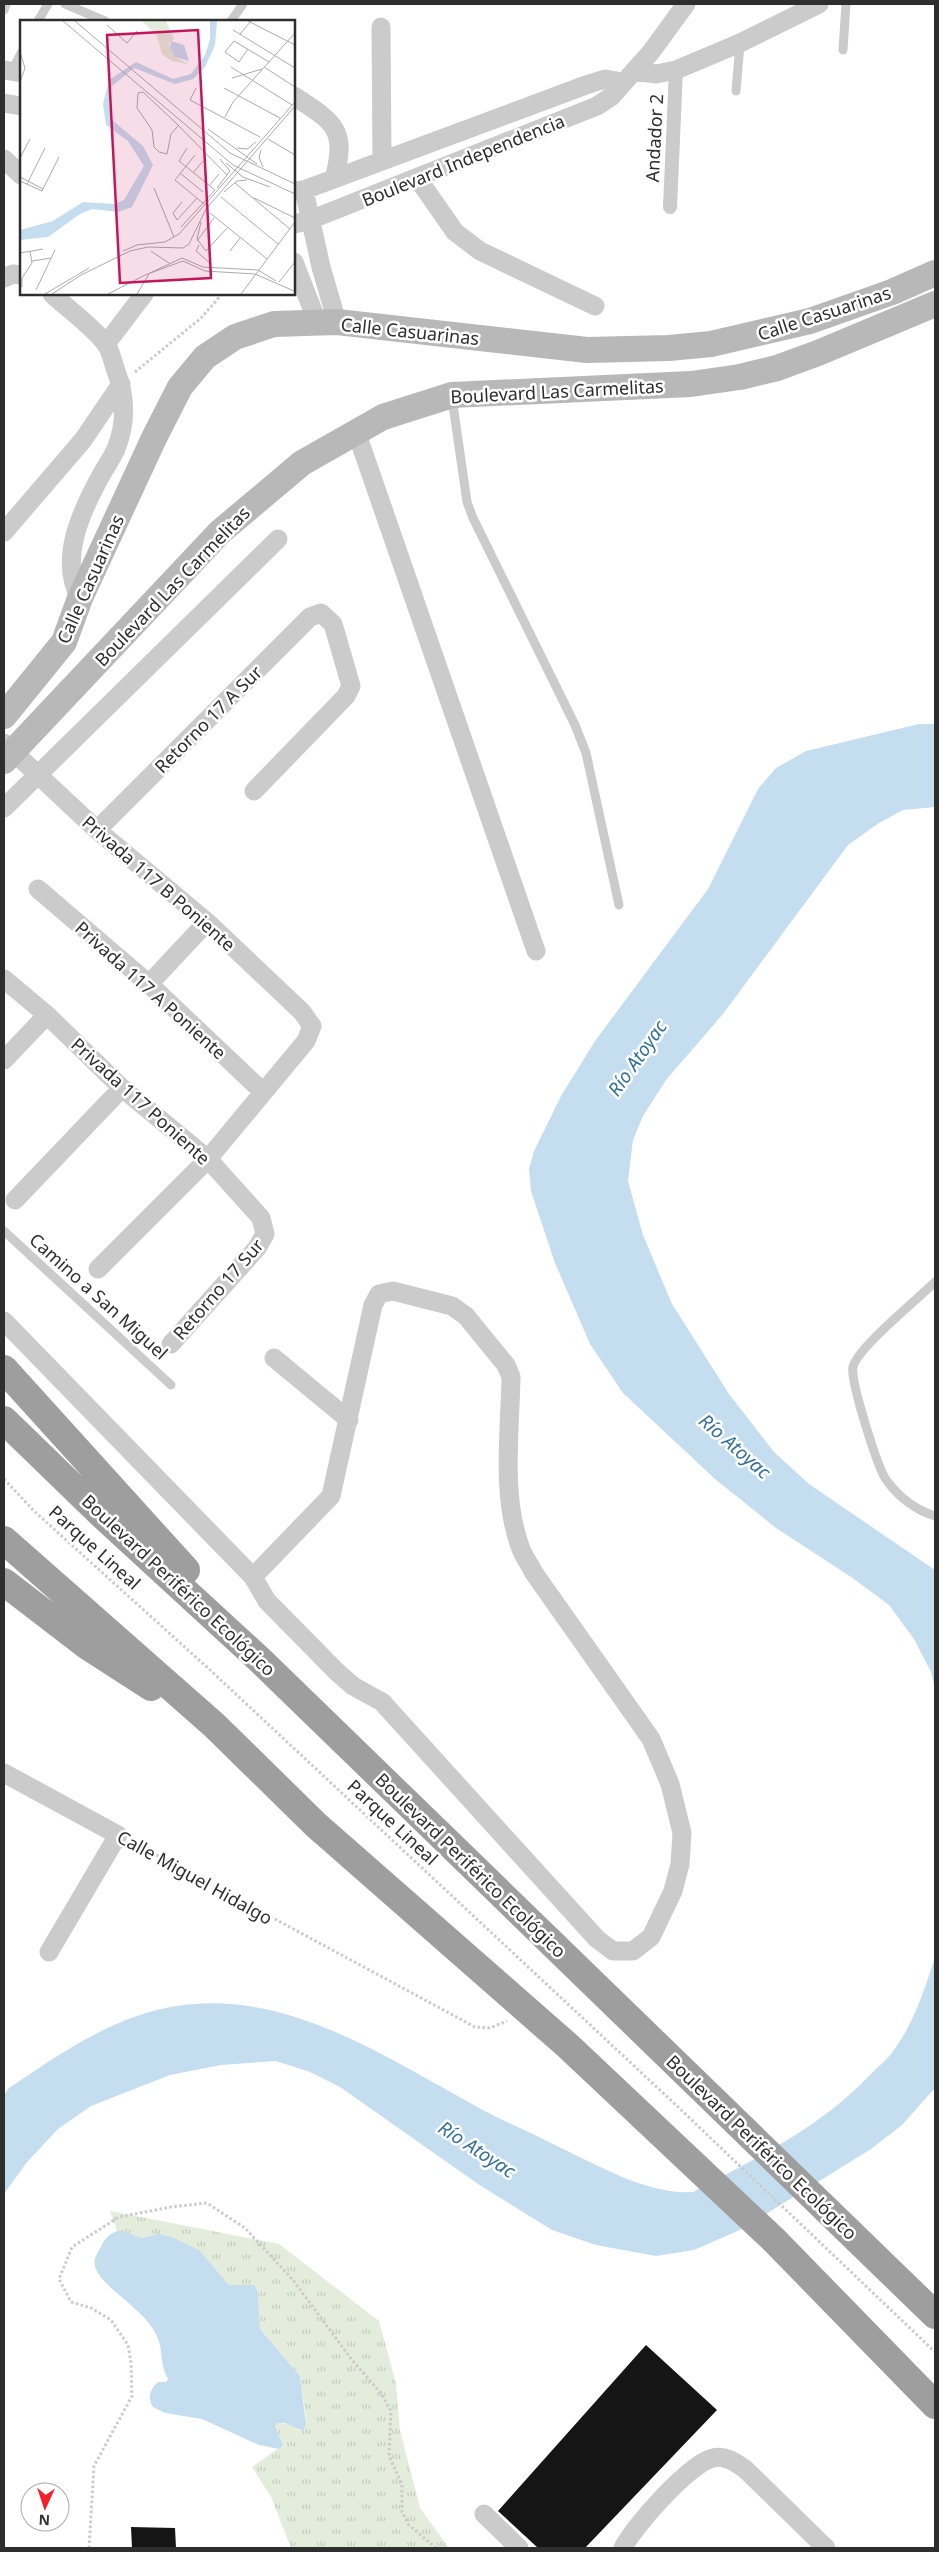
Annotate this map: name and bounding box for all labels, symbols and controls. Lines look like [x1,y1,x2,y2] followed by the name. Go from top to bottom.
[20,20,295,295] inset map
[640,93,668,183] street label: Andador 2
[358,108,568,212] street label: Boulevard Independencia
[754,280,894,346] street label: Calle Casuarinas
[340,312,480,350] street label: Calle Casuarinas
[450,373,664,409] street label: Boulevard Las Carmelitas
[89,501,255,671] street label: Boulevard Las Carmelitas
[51,511,129,647] street label: Calle Casuarinas
[149,660,267,778] street label: Retorno 17 A Sur
[77,810,241,956] street label: Privada 117 B Poniente
[70,916,232,1064] street label: Privada 117 A Poniente
[601,1015,673,1101] water label: Río Atoyac
[66,1032,216,1170] street label: Privada 117 Poniente
[25,1227,173,1365] street label: Camino a San Miguel
[167,1233,269,1345] street label: Retorno 17 Sur
[694,1408,777,1485] water label: Río Atoyac
[77,1489,281,1681] street label: Boulevard Periférico Ecológico
[44,1500,146,1594] street label: Parque Lineal
[370,1767,572,1963] street label: Boulevard Periférico Ecológico
[343,1774,443,1870] street label: Parque Lineal
[113,1824,277,1930] street label: Calle Miguel Hidalgo
[661,2049,863,2245] street label: Boulevard Periférico Ecológico
[433,2114,521,2184] water label: Río Atoyac
[20,2482,70,2532] north arrow
[38,2511,50,2530] text: N

